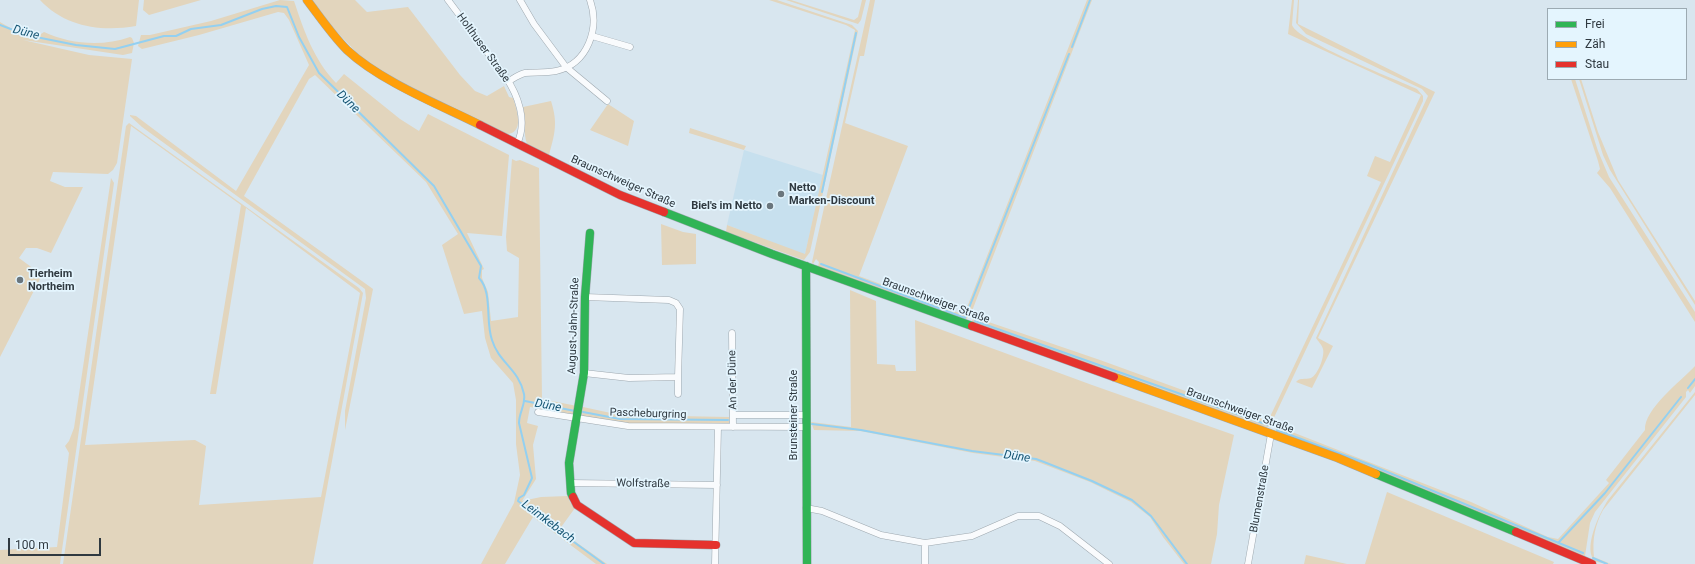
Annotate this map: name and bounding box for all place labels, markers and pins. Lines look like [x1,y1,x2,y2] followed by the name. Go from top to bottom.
[789,181,874,207] place label: Netto Marken-Discount
[776,189,786,199] marker: Netto Marken-Discount
[691,199,762,213] place label: Biel's im Netto
[765,201,775,211] marker: Biel's im Netto
[28,267,75,293] place label: Tierheim Northeim
[15,275,25,285] marker: Tierheim Northeim

